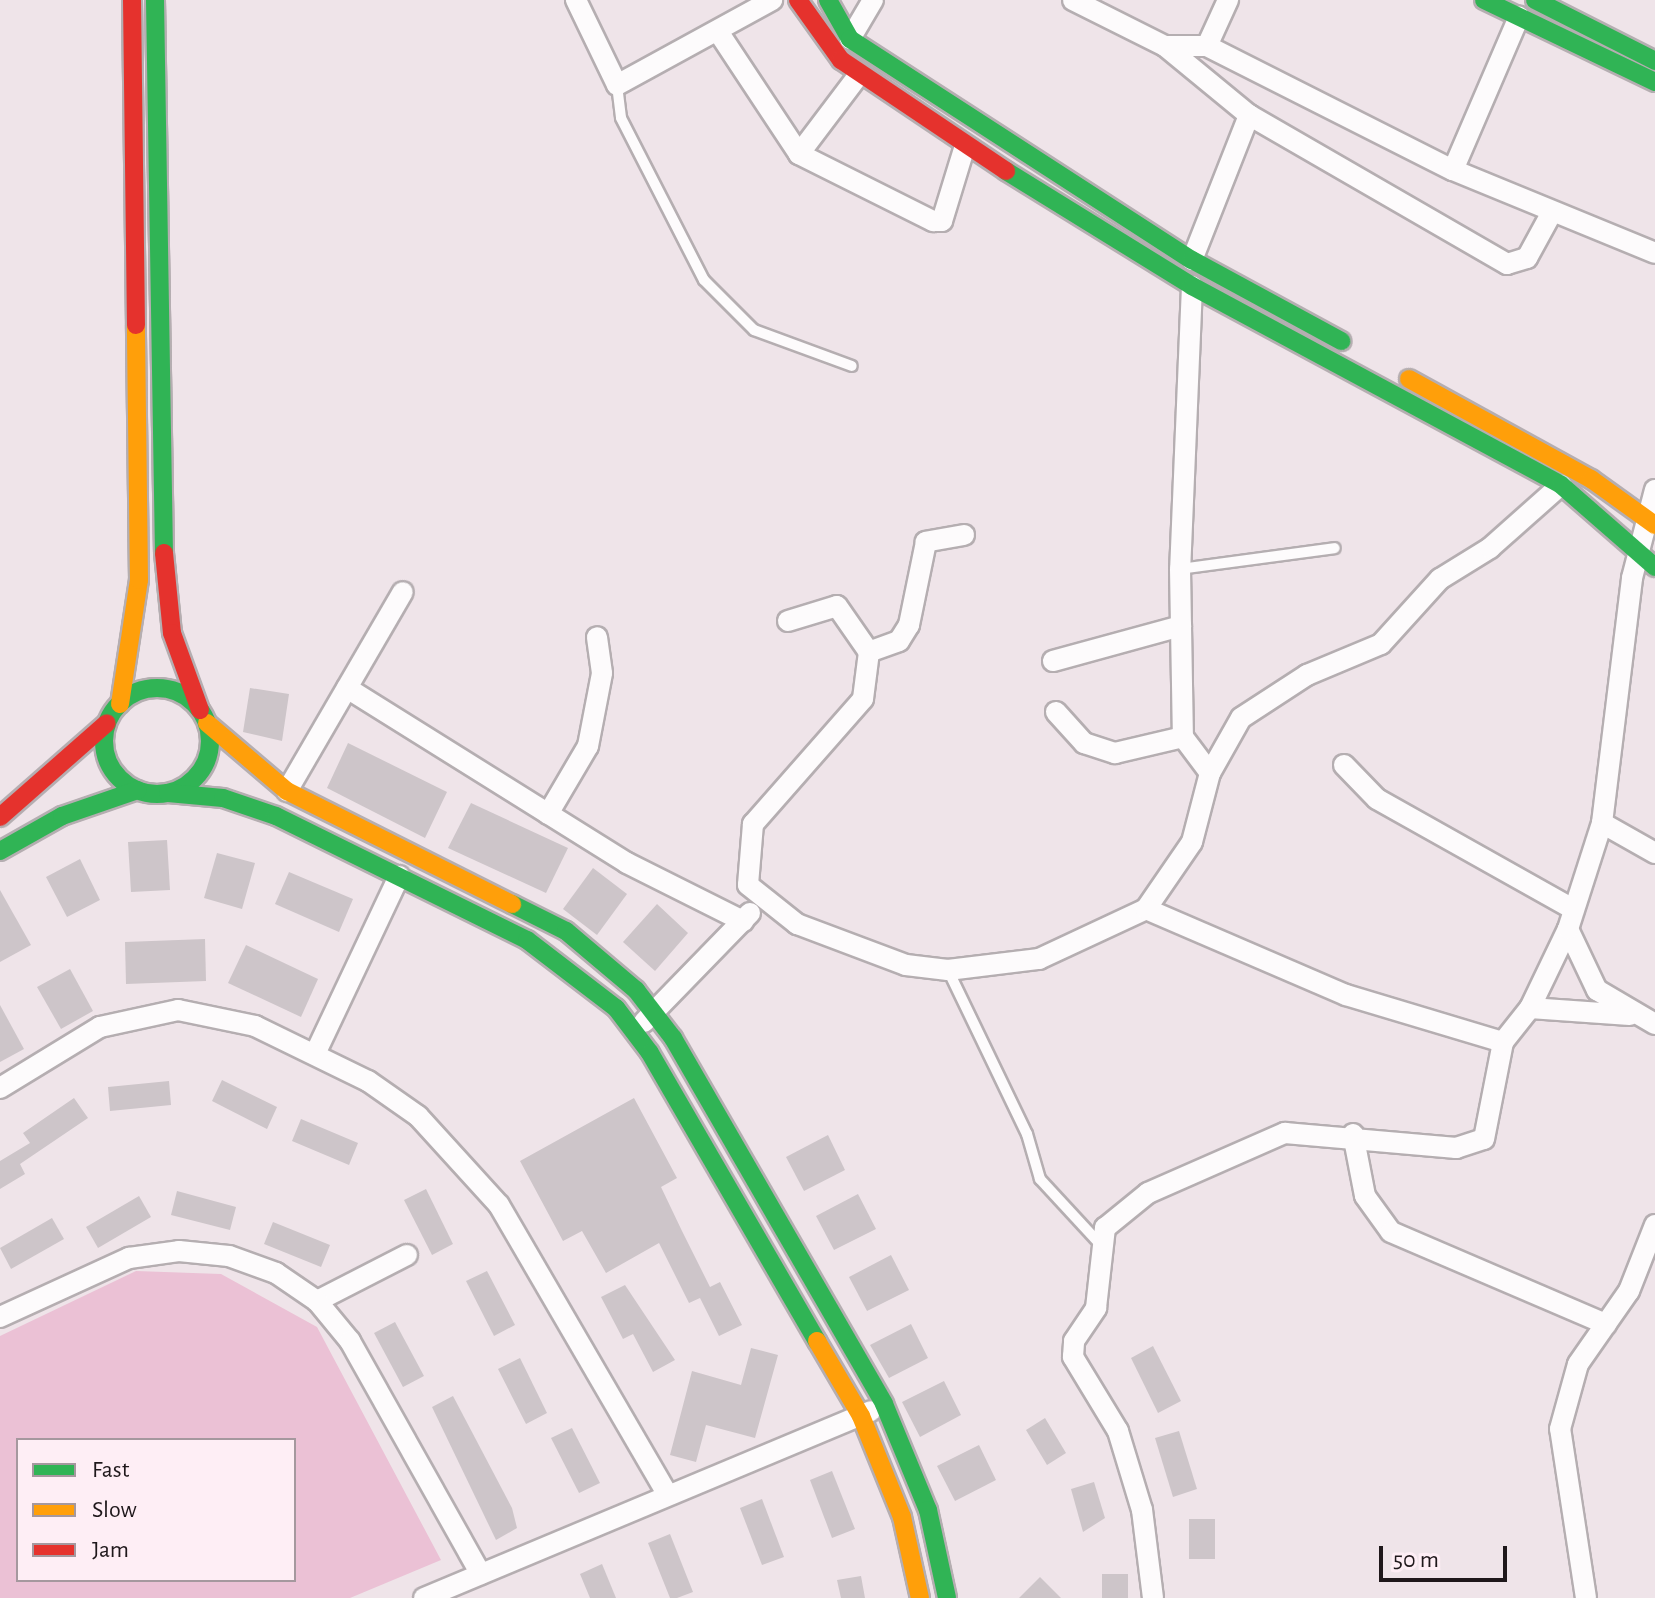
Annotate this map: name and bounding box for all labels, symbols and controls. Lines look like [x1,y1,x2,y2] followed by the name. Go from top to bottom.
[16,1438,296,1582] legend
[92,1458,129,1482] text: Fast
[92,1498,137,1522] text: Slow
[1383,1530,1511,1580] scale bar
[92,1538,129,1562] text: Jam
[1393,1548,1439,1572] text: 50 m

